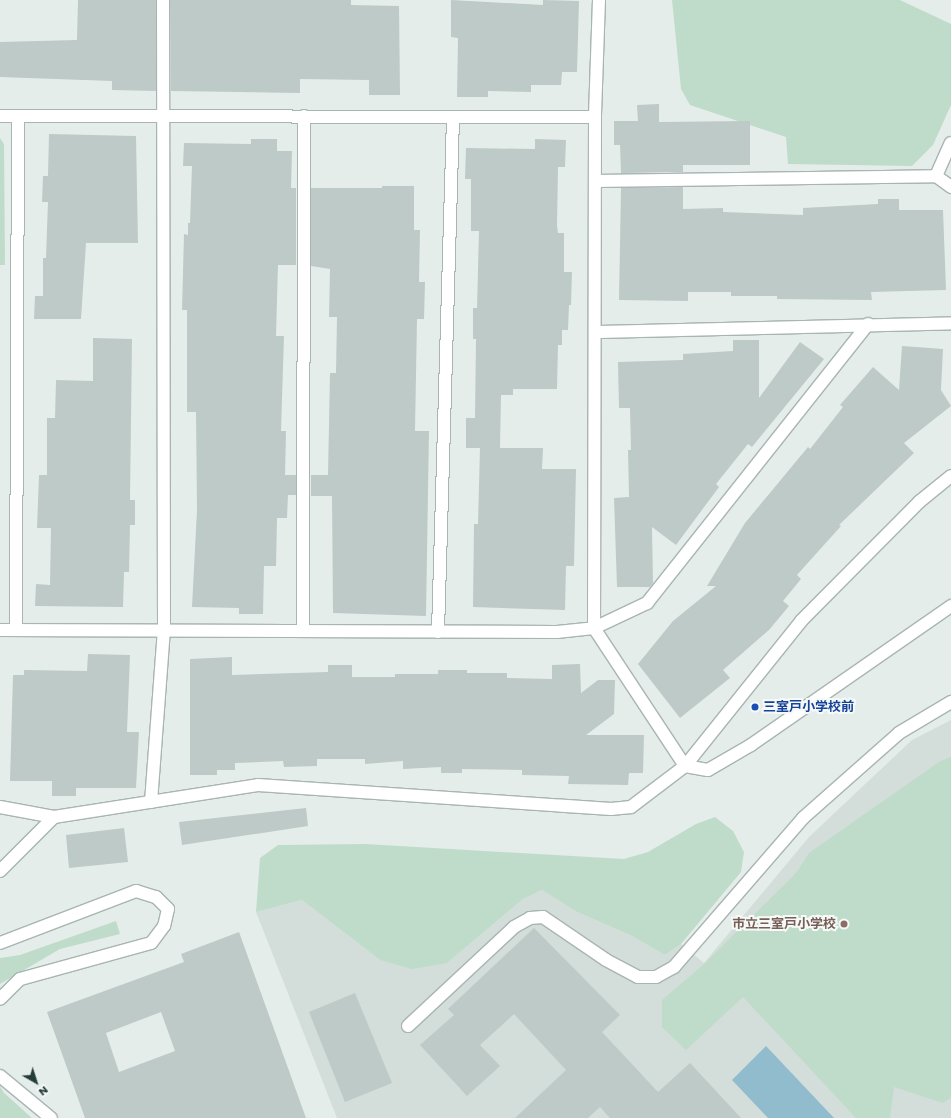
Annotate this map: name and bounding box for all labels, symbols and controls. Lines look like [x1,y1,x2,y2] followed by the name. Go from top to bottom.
[763,699,854,715] place label: 三室戸小学校前
[750,702,760,712] marker: 三室戸小学校前
[732,916,836,932] place label: 市立三室戸小学校
[839,919,849,929] marker: 市立三室戸小学校
[16,1062,56,1102] north arrow
[35,1083,52,1100] text: N

